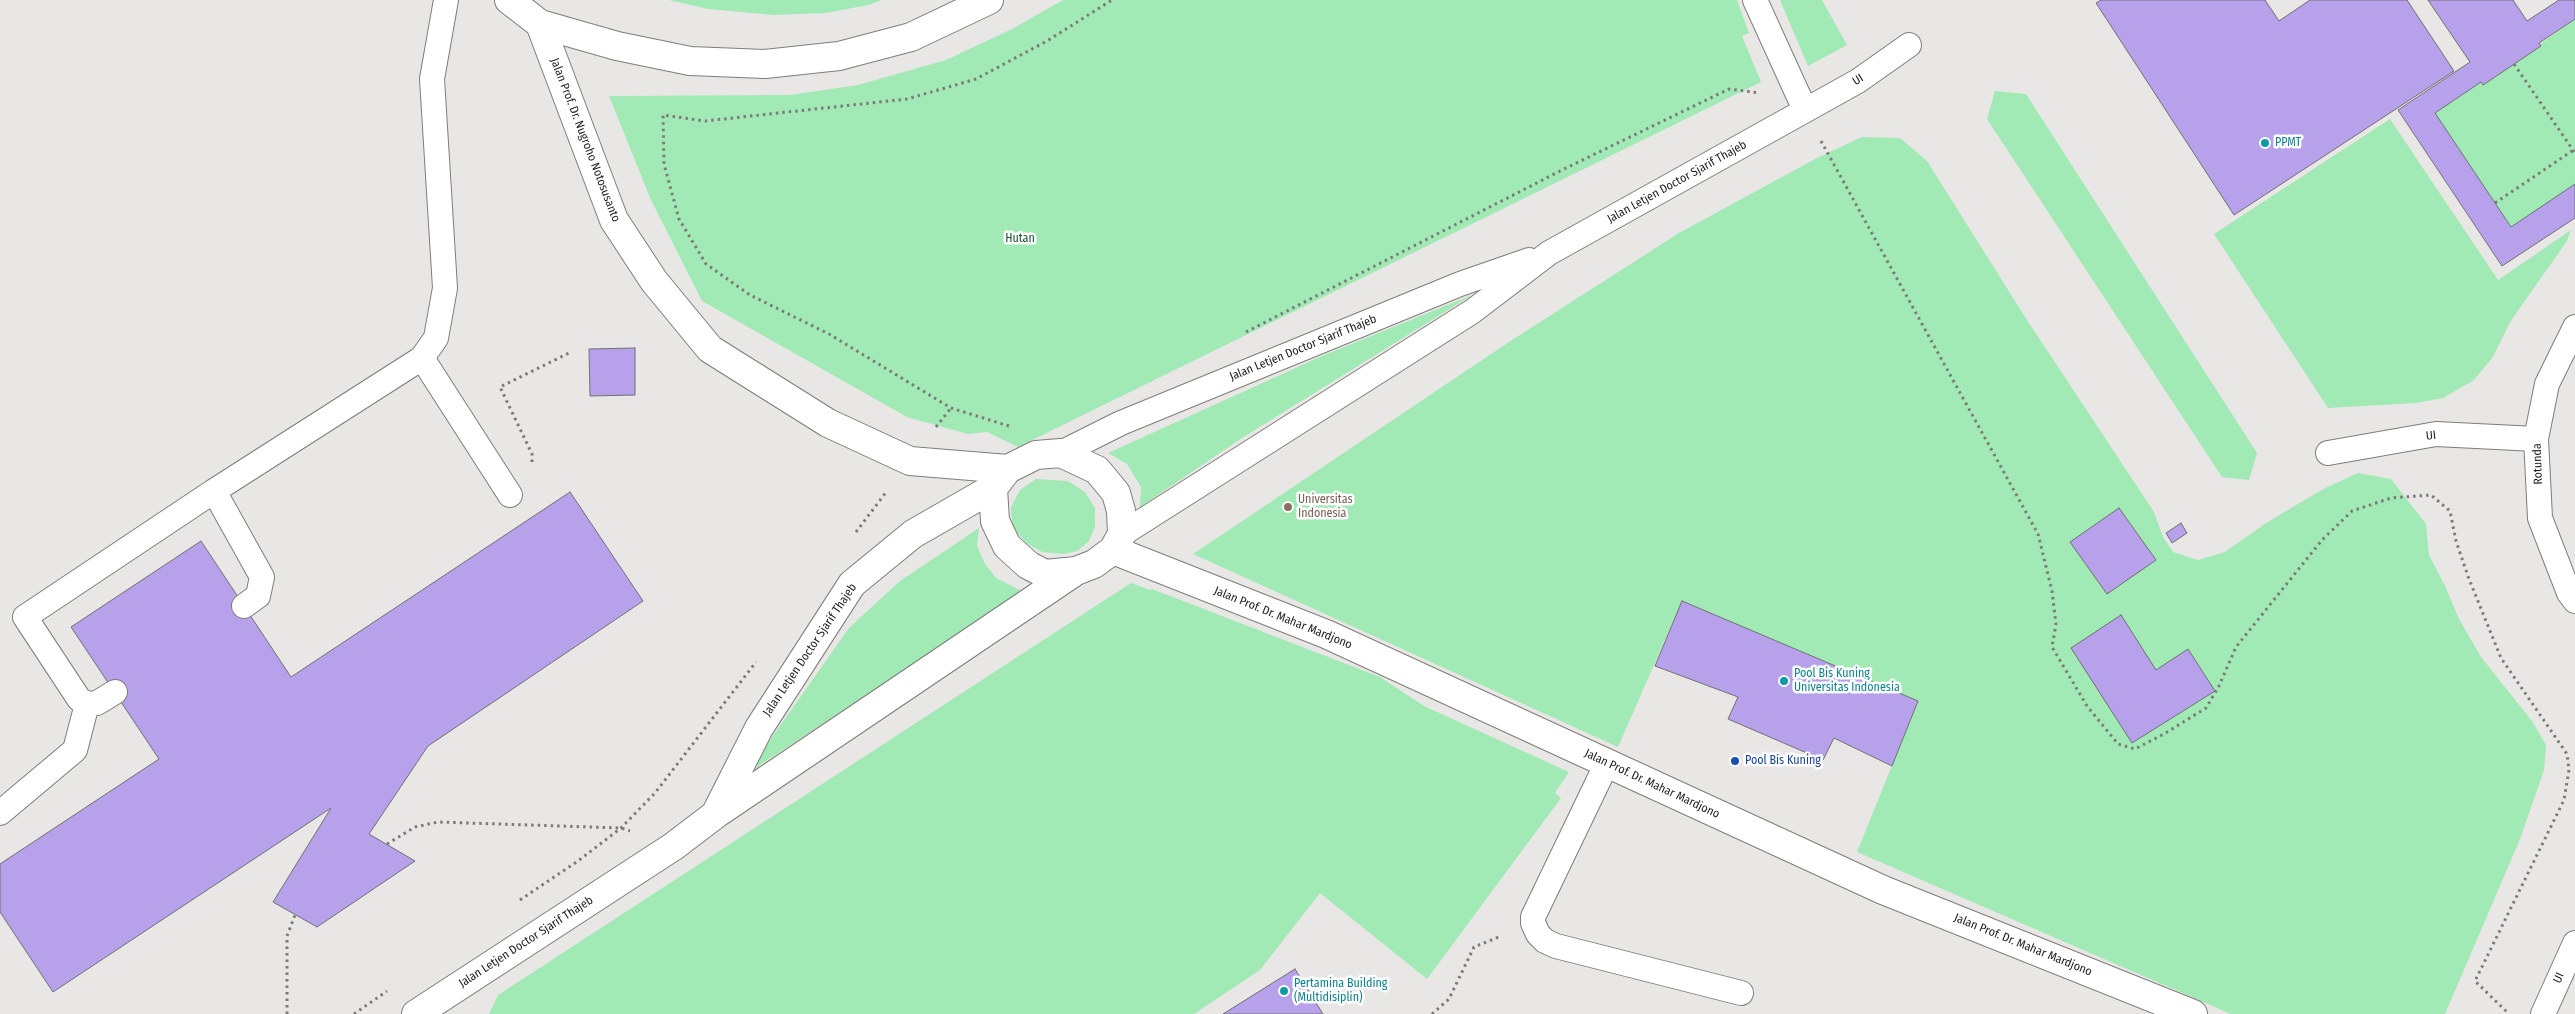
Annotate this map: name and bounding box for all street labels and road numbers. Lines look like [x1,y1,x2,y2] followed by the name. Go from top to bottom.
[547,56,623,224] street label: Jalan Prof. Dr. Nugroho Notosusanto
[1850,71,1866,89] street label: UI
[1605,138,1749,226] street label: Jalan Letjen Doctor Sjarif Thajeb
[1227,312,1379,384] street label: Jalan Letjen Doctor Sjarif Thajeb
[2425,428,2437,444] street label: UI
[2530,443,2546,485] street label: Rotunda
[760,581,860,719] street label: Jalan Letjen Doctor Sjarif Thajeb
[1212,584,1354,652] street label: Jalan Prof. Dr. Mahar Mardjono
[1582,746,1722,822] street label: Jalan Prof. Dr. Mahar Mardjono
[456,893,596,991] street label: Jalan Letjen Doctor Sjarif Thajeb
[1952,911,2094,979] street label: Jalan Prof. Dr. Mahar Mardjono
[2550,970,2568,986] street label: UI

